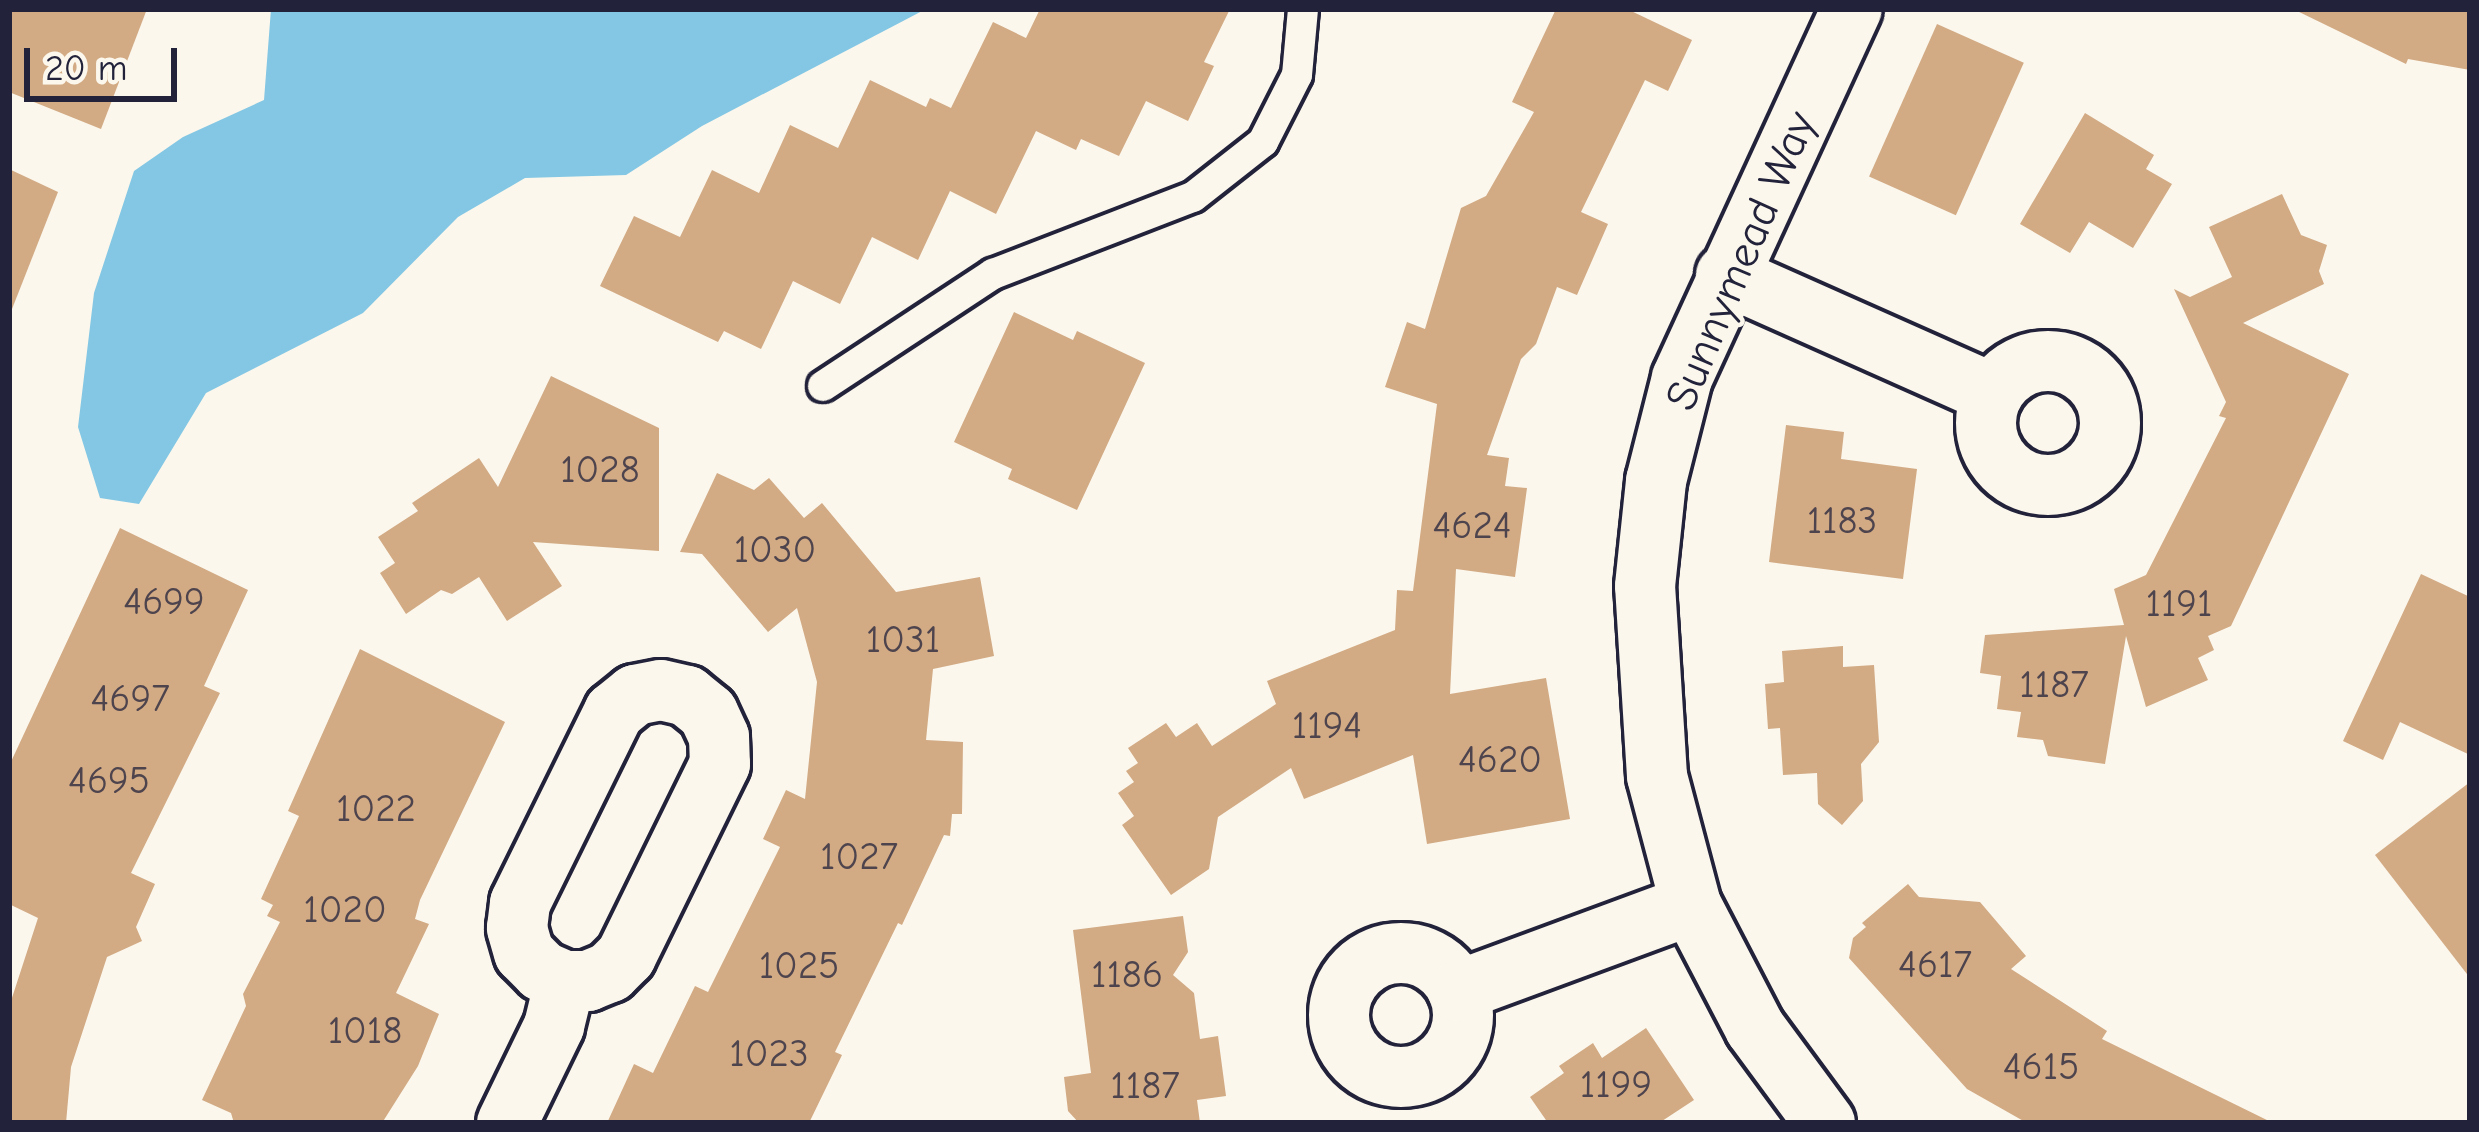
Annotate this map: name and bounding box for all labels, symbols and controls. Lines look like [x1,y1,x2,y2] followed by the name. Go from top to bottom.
[30,24,183,98] scale bar
[45,48,128,89] text: 20 m
[1654,104,1828,418] street label: Sunnymead Way
[560,447,640,493] house number: 1028
[1807,498,1877,544] house number: 1183
[1432,503,1512,549] house number: 4624
[734,527,816,573] house number: 1030
[123,579,205,625] house number: 4699
[2145,581,2213,627] house number: 1191
[866,617,940,663] house number: 1031
[2019,662,2089,708] house number: 1187
[90,676,170,722] house number: 4697
[1292,703,1362,749] house number: 1194
[1458,737,1542,783] house number: 4620
[68,758,150,804] house number: 4695
[336,786,416,832] house number: 1022
[820,834,898,880] house number: 1027
[303,887,387,933] house number: 1020
[1898,942,1972,988] house number: 4617
[759,943,839,989] house number: 1025
[1091,952,1163,998] house number: 1186
[328,1008,402,1054] house number: 1018
[729,1031,809,1077] house number: 1023
[2003,1044,2079,1090] house number: 4615
[1580,1062,1652,1108] house number: 1199
[1110,1063,1180,1109] house number: 1187

